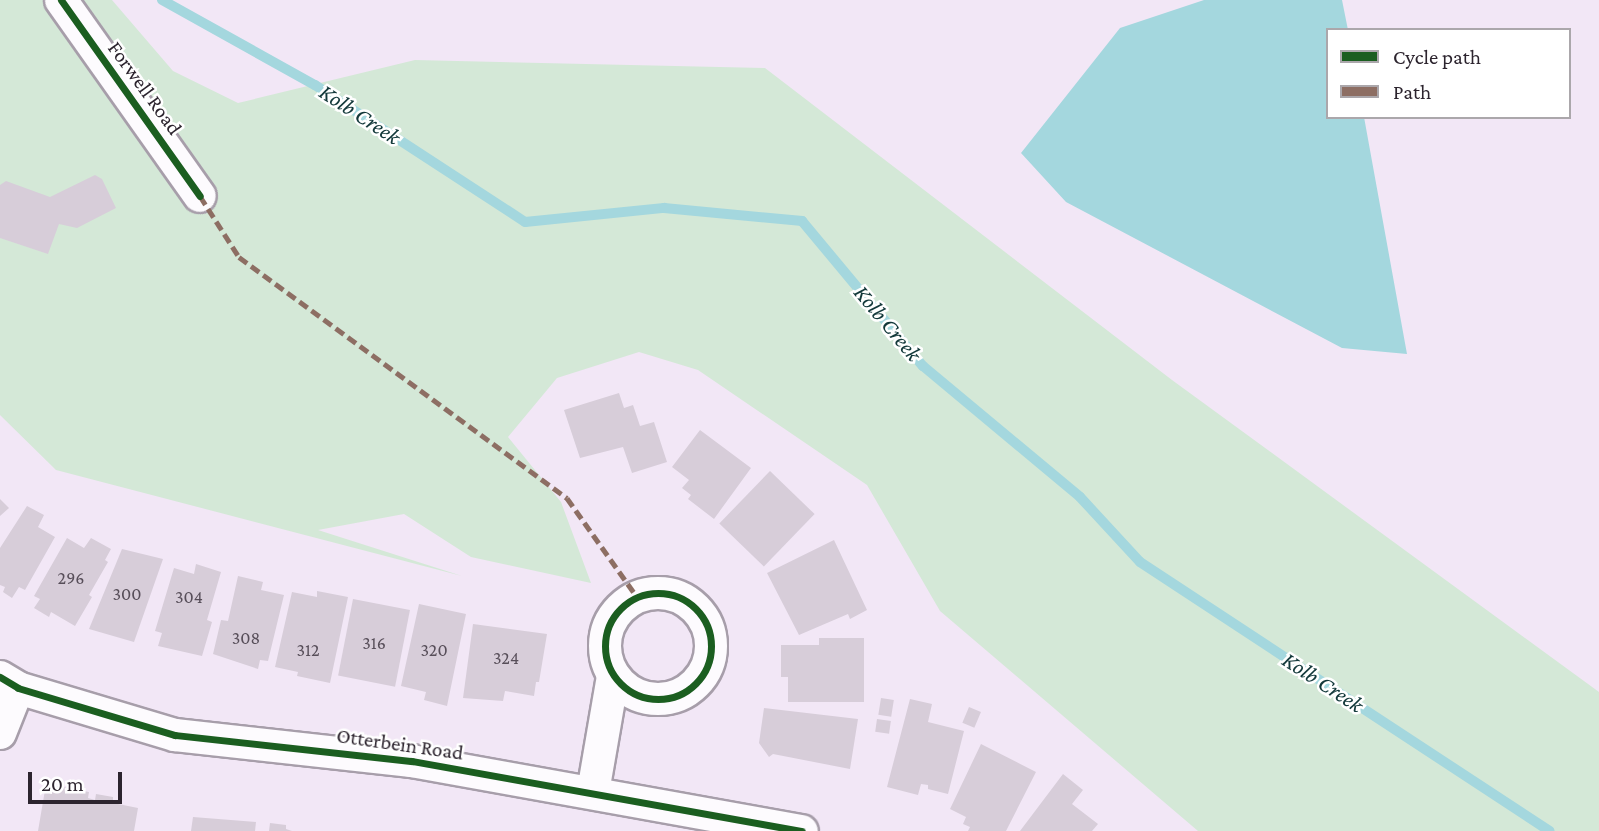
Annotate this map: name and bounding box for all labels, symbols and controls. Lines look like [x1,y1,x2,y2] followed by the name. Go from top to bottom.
[1326,28,1571,119] legend
[103,36,187,140] street label: Forwell Road
[1393,45,1481,69] text: Cycle path
[314,78,406,150] water label: Kolb Creek
[1393,80,1431,104] text: Path
[848,279,928,367] water label: Kolb Creek
[58,567,84,589] house number: 296
[113,583,141,605] house number: 300
[175,586,203,608] house number: 304
[232,627,260,649] house number: 308
[362,632,386,654] house number: 316
[296,639,320,661] house number: 312
[420,639,448,661] house number: 320
[1277,646,1369,718] water label: Kolb Creek
[493,647,519,669] house number: 324
[335,723,465,765] street label: Otterbein Road
[32,758,126,802] scale bar
[41,772,84,796] text: 20 m

